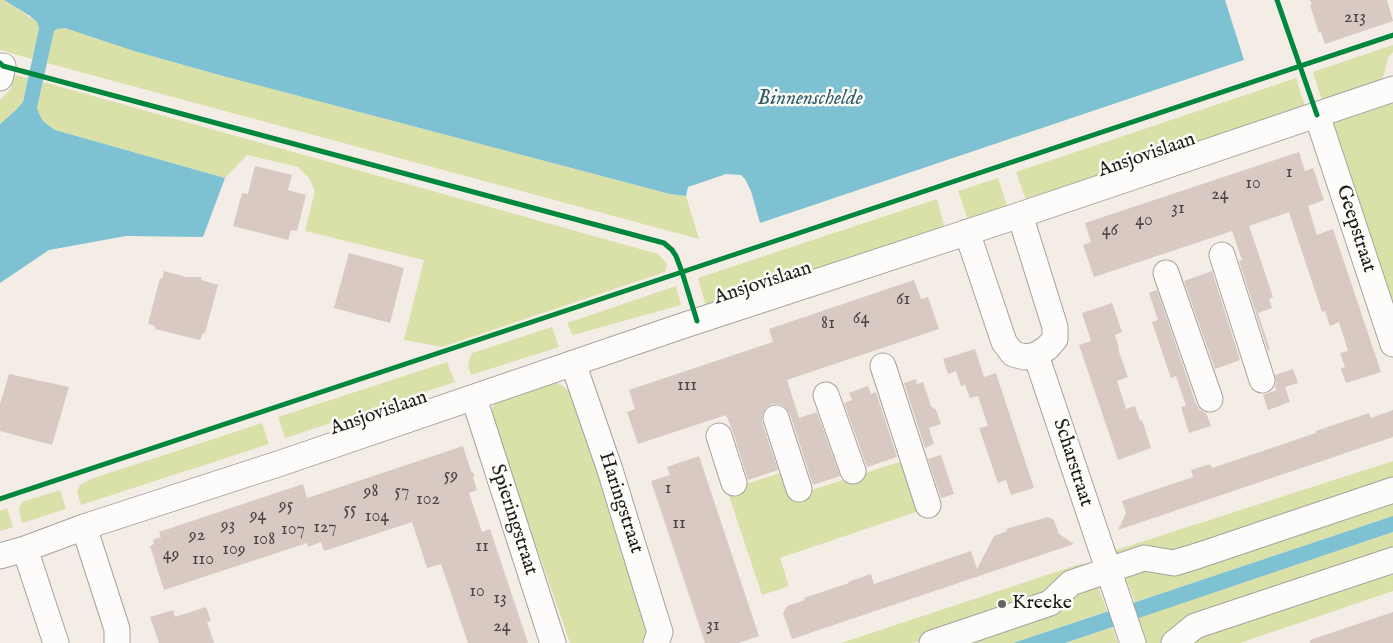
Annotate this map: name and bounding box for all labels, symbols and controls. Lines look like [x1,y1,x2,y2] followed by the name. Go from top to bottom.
[1344,7,1366,29] house number: 213
[757,87,863,113] water label: Binnenschelde
[1095,128,1199,184] street label: Ansjovislaan
[1286,162,1292,184] house number: 1
[1245,173,1261,195] house number: 10
[1330,182,1380,276] street label: Geepstraat
[1211,184,1229,206] house number: 24
[1171,198,1185,220] house number: 31
[1135,210,1153,232] house number: 40
[1102,220,1118,242] house number: 46
[711,257,815,311] street label: Ansjovislaan
[896,289,910,311] house number: 61
[853,308,869,330] house number: 64
[821,313,835,335] house number: 81
[677,375,697,397] house number: 111
[327,386,431,442] street label: Ansjovislaan
[1047,416,1097,510] street label: Scharstraat
[592,449,648,557] street label: Haringstraat
[484,462,542,578] street label: Spieringstraat
[444,465,458,487] house number: 59
[665,478,671,500] house number: 1
[364,481,378,503] house number: 98
[395,481,409,503] house number: 57
[416,489,440,511] house number: 102
[279,495,293,517] house number: 95
[343,499,357,521] house number: 55
[250,505,266,527] house number: 94
[365,506,389,528] house number: 104
[672,513,686,535] house number: 11
[221,515,235,537] house number: 93
[313,517,337,539] house number: 127
[281,519,305,541] house number: 107
[189,525,205,547] house number: 92
[253,529,275,551] house number: 108
[475,536,489,558] house number: 11
[222,539,246,561] house number: 109
[163,544,179,566] house number: 49
[192,549,214,571] house number: 110
[469,581,485,603] house number: 10
[493,588,507,610] house number: 13
[1012,592,1072,616] place label: Kreeke
[996,598,1008,610] marker: Kreeke
[706,615,720,637] house number: 31
[493,616,511,638] house number: 24

